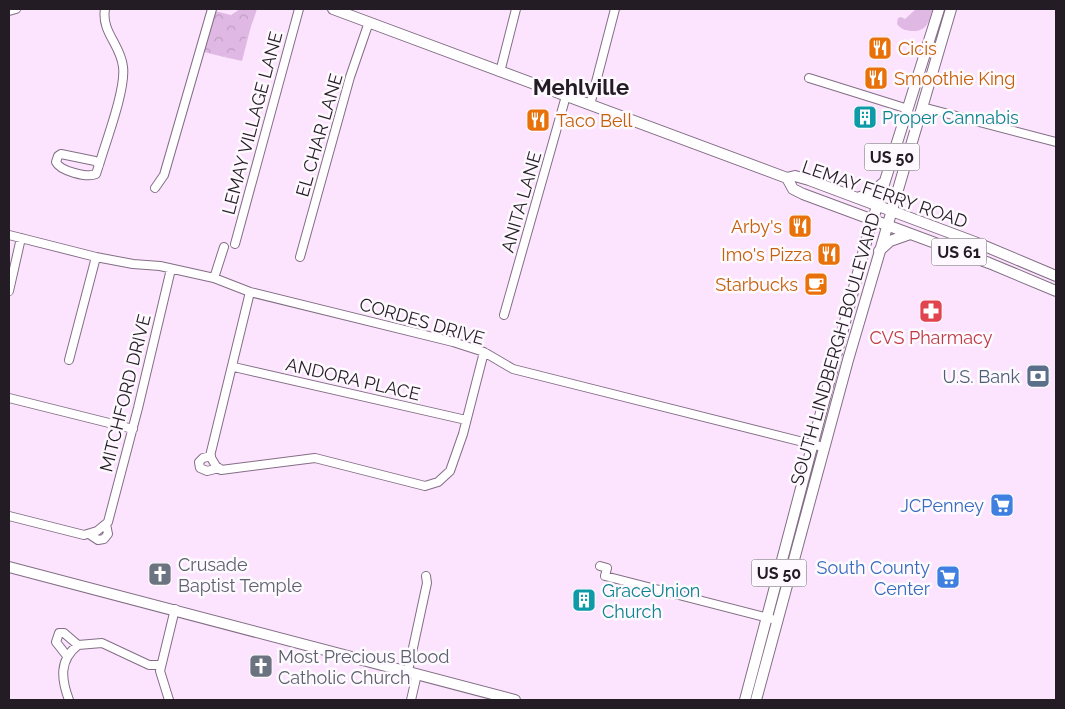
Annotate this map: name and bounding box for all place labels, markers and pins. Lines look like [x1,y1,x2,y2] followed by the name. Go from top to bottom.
[867,35,893,61] restaurant icon: Cicis
[898,38,937,59] place label: Cicis
[863,65,889,91] restaurant icon: Smoothie King
[894,68,1015,89] place label: Smoothie King
[852,104,878,130] building icon: Proper Cannabis
[525,107,551,133] restaurant icon: Taco Bell
[882,107,1019,128] place label: Proper Cannabis
[556,110,632,131] place label: Taco Bell
[787,213,813,239] restaurant icon: Arby's
[731,216,782,237] place label: Arby's
[816,241,842,267] restaurant icon: Imo's Pizza
[721,244,812,265] place label: Imo's Pizza
[803,271,829,297] cafe icon: Starbucks
[715,274,798,295] place label: Starbucks
[918,298,944,324] pharmacy icon: CVS Pharmacy
[869,327,993,348] place label: CVS Pharmacy
[1025,363,1051,389] bank icon: U.S. Bank
[943,366,1020,387] place label: U.S. Bank
[989,492,1015,518] supermarket icon: JCPenney
[900,495,984,516] place label: JCPenney
[178,554,303,596] place label: Crusade Baptist Temple
[817,557,931,599] place label: South County Center
[147,561,173,587] church icon: Crusade Baptist Temple
[935,564,961,590] supermarket icon: South County Center
[602,580,700,622] place label: GraceUnion Church
[571,587,597,613] building icon: GraceUnion Church
[278,646,449,688] place label: Most Precious Blood Catholic Church
[248,653,274,679] church icon: Most Precious Blood Catholic Church

